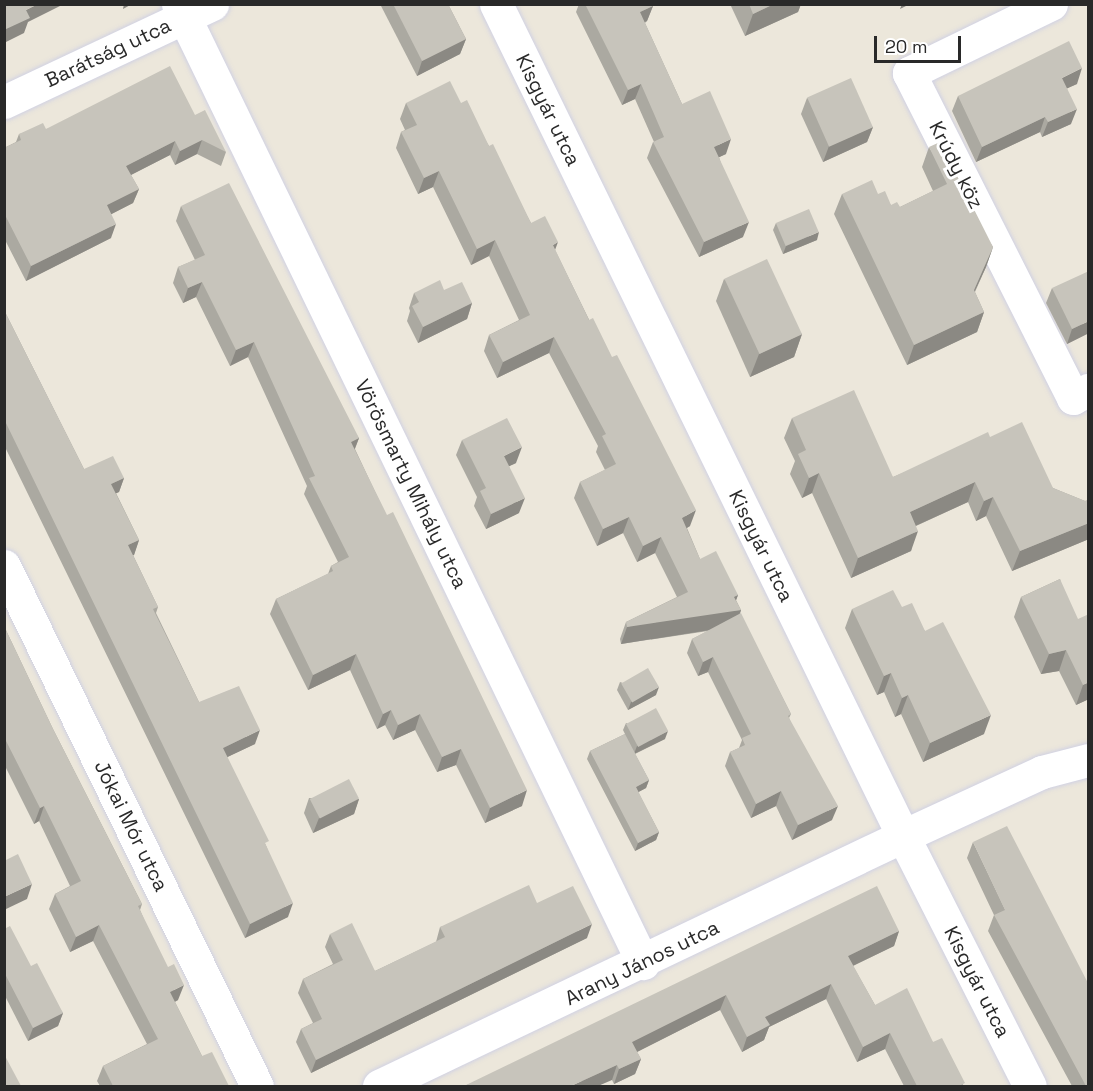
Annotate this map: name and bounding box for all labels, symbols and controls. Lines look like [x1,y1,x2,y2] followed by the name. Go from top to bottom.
[41,13,175,93] street label: Barátság utca
[877,24,964,62] scale bar
[885,35,928,58] text: 20 m
[511,50,585,170] street label: Kisgyár utca
[924,117,988,213] street label: Krúdy köz
[350,376,472,592] street label: Vörösmarty Mihály utca
[724,486,798,606] street label: Kisgyár utca
[89,757,173,895] street label: Jókai Mór utca
[561,915,723,1011] street label: Arany János utca
[939,922,1015,1042] street label: Kisgyár utca

